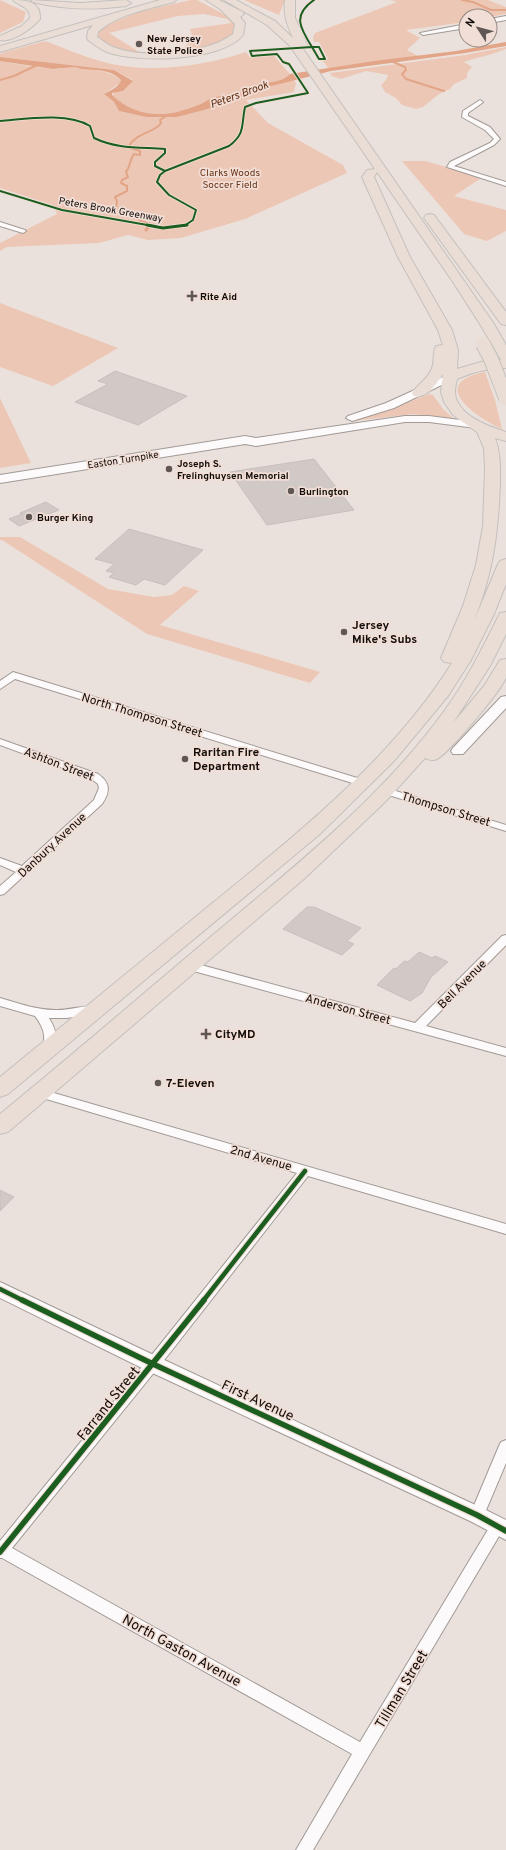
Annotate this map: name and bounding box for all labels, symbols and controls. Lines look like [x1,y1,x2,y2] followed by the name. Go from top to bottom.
[458,8,498,48] north arrow
[463,15,479,30] text: N
[147,33,203,58] place label: New Jersey State Police
[134,39,144,49] marker: New Jersey State Police
[208,78,271,112] water label: Peters Brook
[200,167,260,192] park label: Clarks Woods Soccer Field
[58,195,164,226] street label: Peters Brook Greenway
[187,291,197,301] marker: Rite Aid
[200,291,237,304] place label: Rite Aid
[87,448,160,473] street label: Easton Turnpike
[177,458,289,483] place label: Joseph S. Frelinghuysen Memorial
[164,464,174,474] marker: Joseph S. Frelinghuysen Memorial
[286,486,296,496] marker: Burlington
[299,486,349,499] place label: Burlington
[24,512,34,522] marker: Burger King
[37,512,93,525] place label: Burger King
[352,618,417,648] place label: Jersey Mike's Subs
[339,627,349,637] marker: Jersey Mike's Subs
[79,690,204,742] street label: North Thompson Street
[21,744,96,786] street label: Ashton Street
[193,745,260,775] place label: Raritan Fire Department
[180,754,190,764] marker: Raritan Fire Department
[399,789,492,831] street label: Thompson Street
[15,810,90,882] street label: Danbury Avenue
[435,957,491,1013] street label: Bell Avenue
[303,991,392,1029] street label: Anderson Street
[215,1027,256,1043] place label: CityMD
[200,1028,212,1040] marker: CityMD
[166,1076,215,1092] place label: 7-Eleven
[153,1078,163,1088] marker: 7-Eleven
[228,1143,293,1175] street label: 2nd Avenue
[74,1364,144,1444] street label: Farrand Street
[218,1377,296,1426] street label: First Avenue
[119,1612,244,1691] street label: North Gaston Avenue
[372,1648,432,1732] street label: Tillman Street

